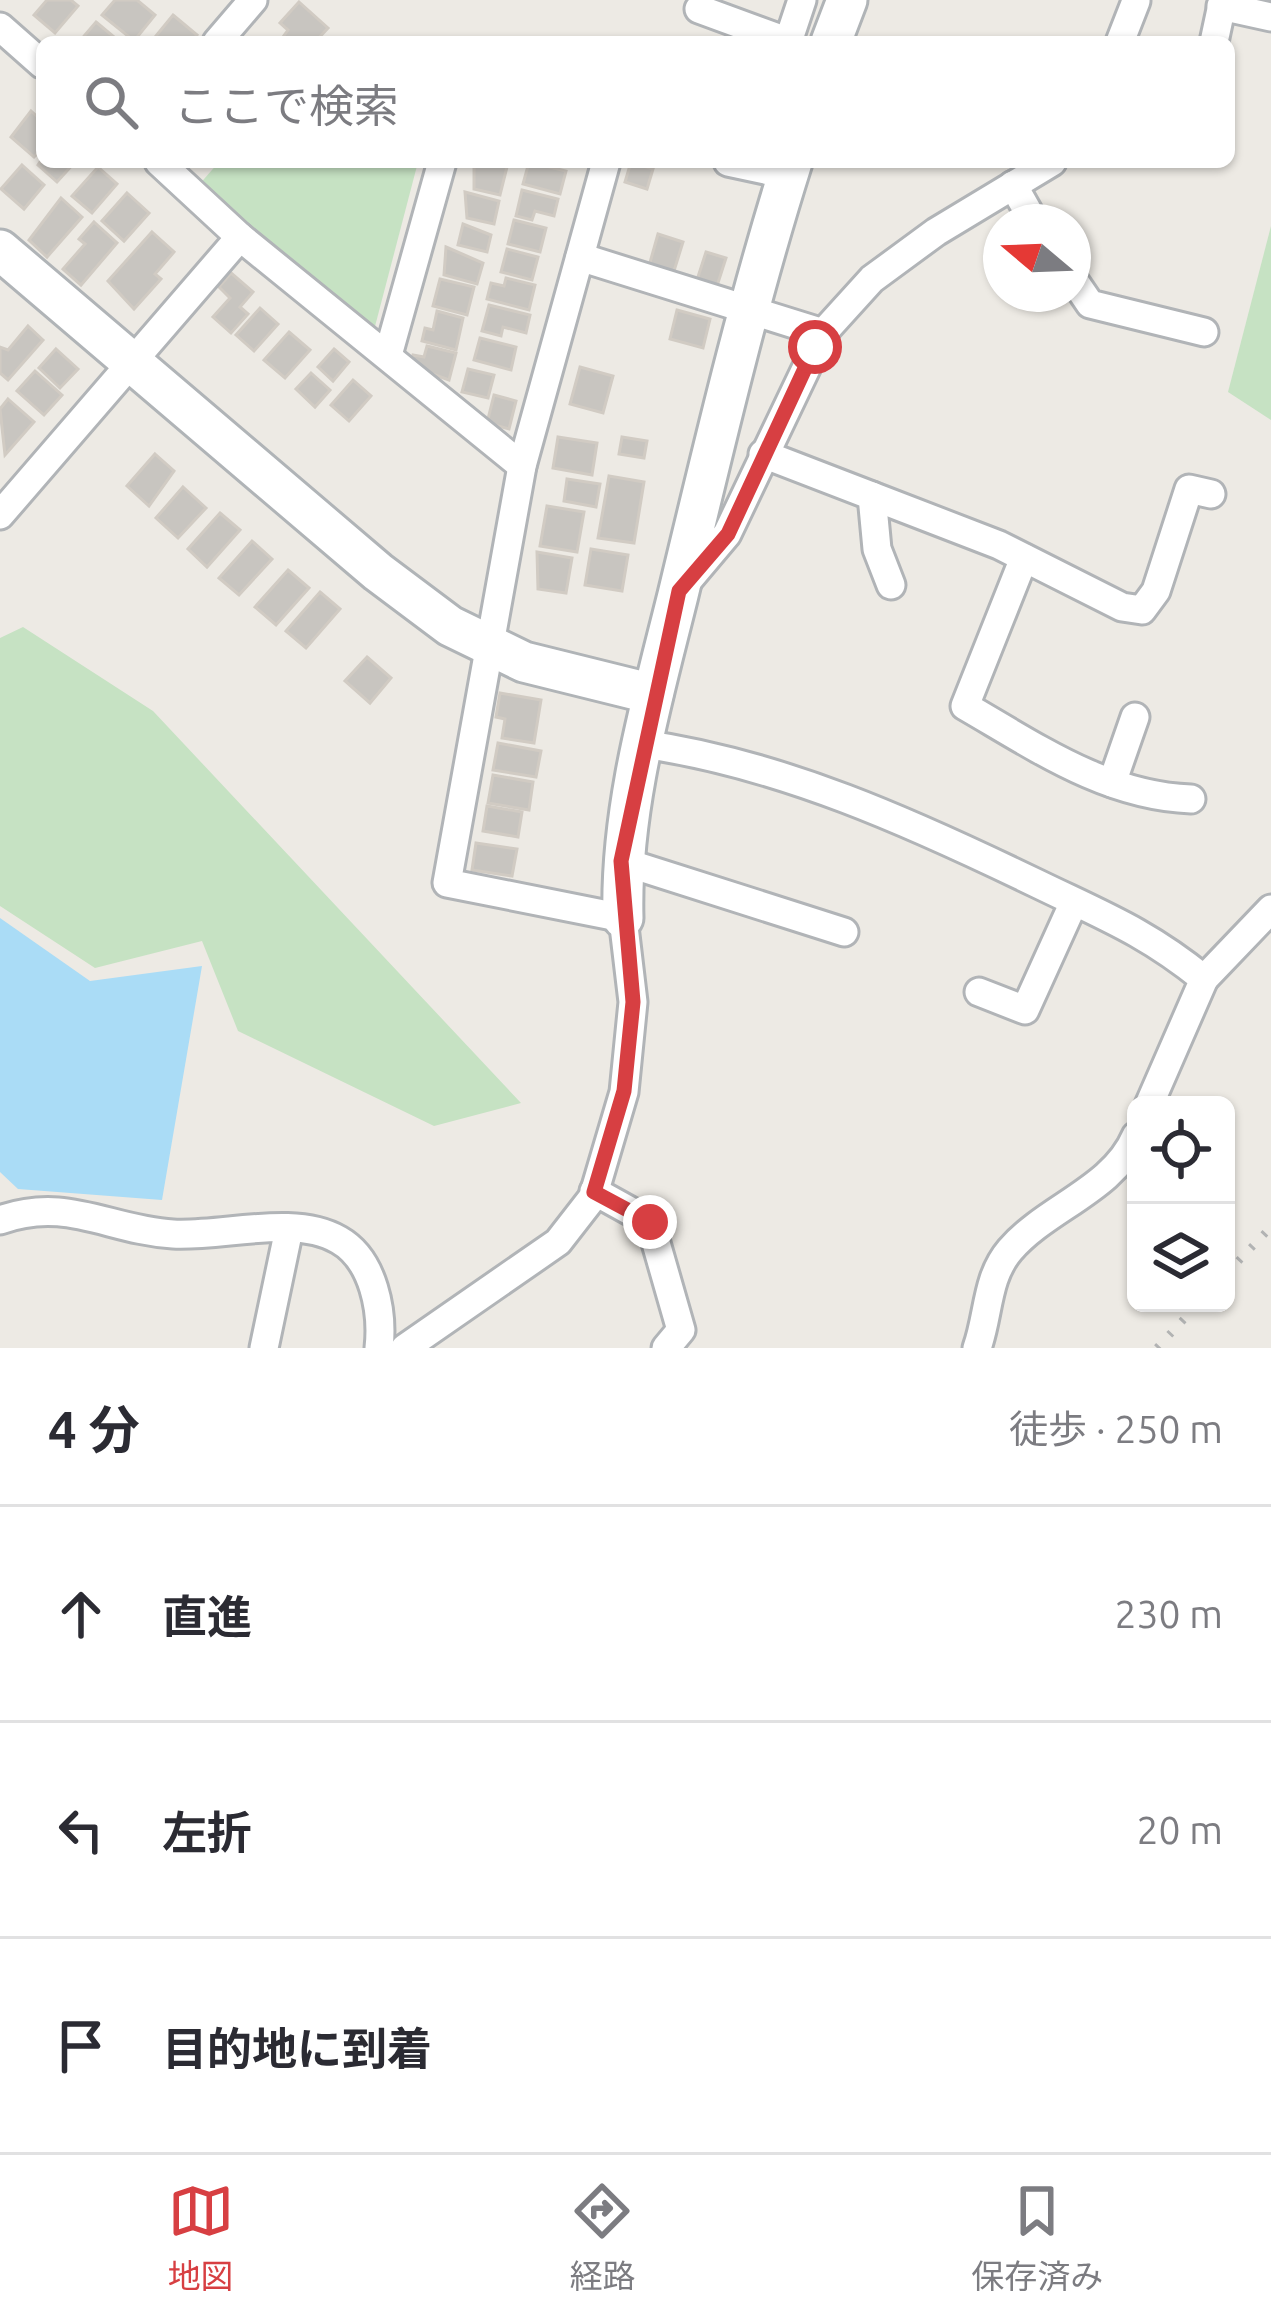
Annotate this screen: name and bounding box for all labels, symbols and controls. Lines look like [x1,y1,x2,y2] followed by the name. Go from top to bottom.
[36,36,1235,168] search box
[78,69,144,135] icon: search
[174,80,399,131] text: ここで検索
[983,204,1091,312] north arrow
[788,320,842,374] route start
[1127,1096,1235,1312] map controls
[1127,1096,1235,1204] button: locate
[623,1195,677,1249] route end
[1127,1204,1235,1312] button: layers
[48,1400,140,1458] text: 4 分
[1009,1407,1223,1450] text: 徒歩 · 250 m
[48,1581,114,1647] icon: ahead
[162,1591,252,1642] text: 直進
[1114,1592,1223,1635] text: 230 m
[48,1797,114,1863] icon: left
[162,1807,252,1858] text: 左折
[1136,1808,1223,1851] text: 20 m
[48,2013,114,2079] icon: arrive
[162,2023,432,2074] text: 目的地に到着
[168,2178,234,2298] tab: 地図
[569,2178,635,2298] tab: 経路
[971,2178,1103,2298] tab: 保存済み

